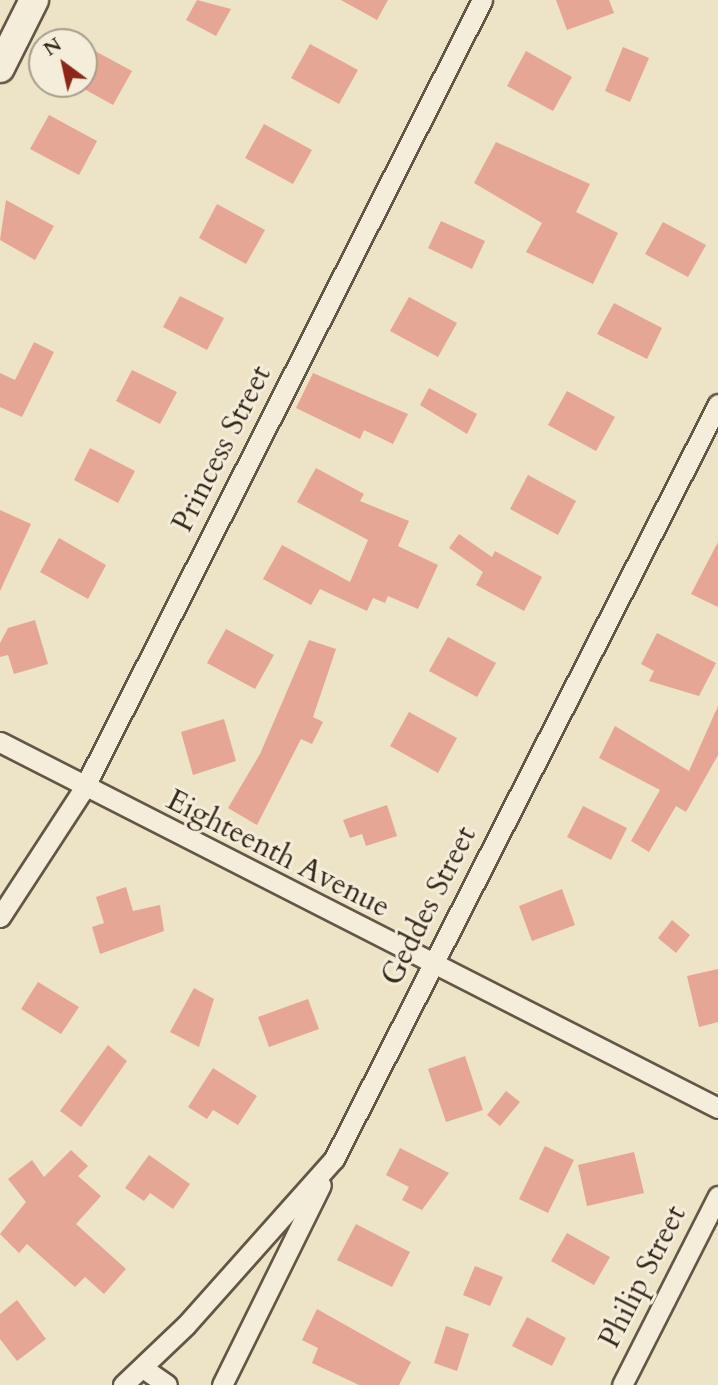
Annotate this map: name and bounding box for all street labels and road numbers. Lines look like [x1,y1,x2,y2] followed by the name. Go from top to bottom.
[165,360,279,538] street label: Princess Street
[161,782,395,926] street label: Eighteenth Avenue
[374,821,484,991] street label: Geddes Street
[592,1200,694,1354] street label: Philip Street

